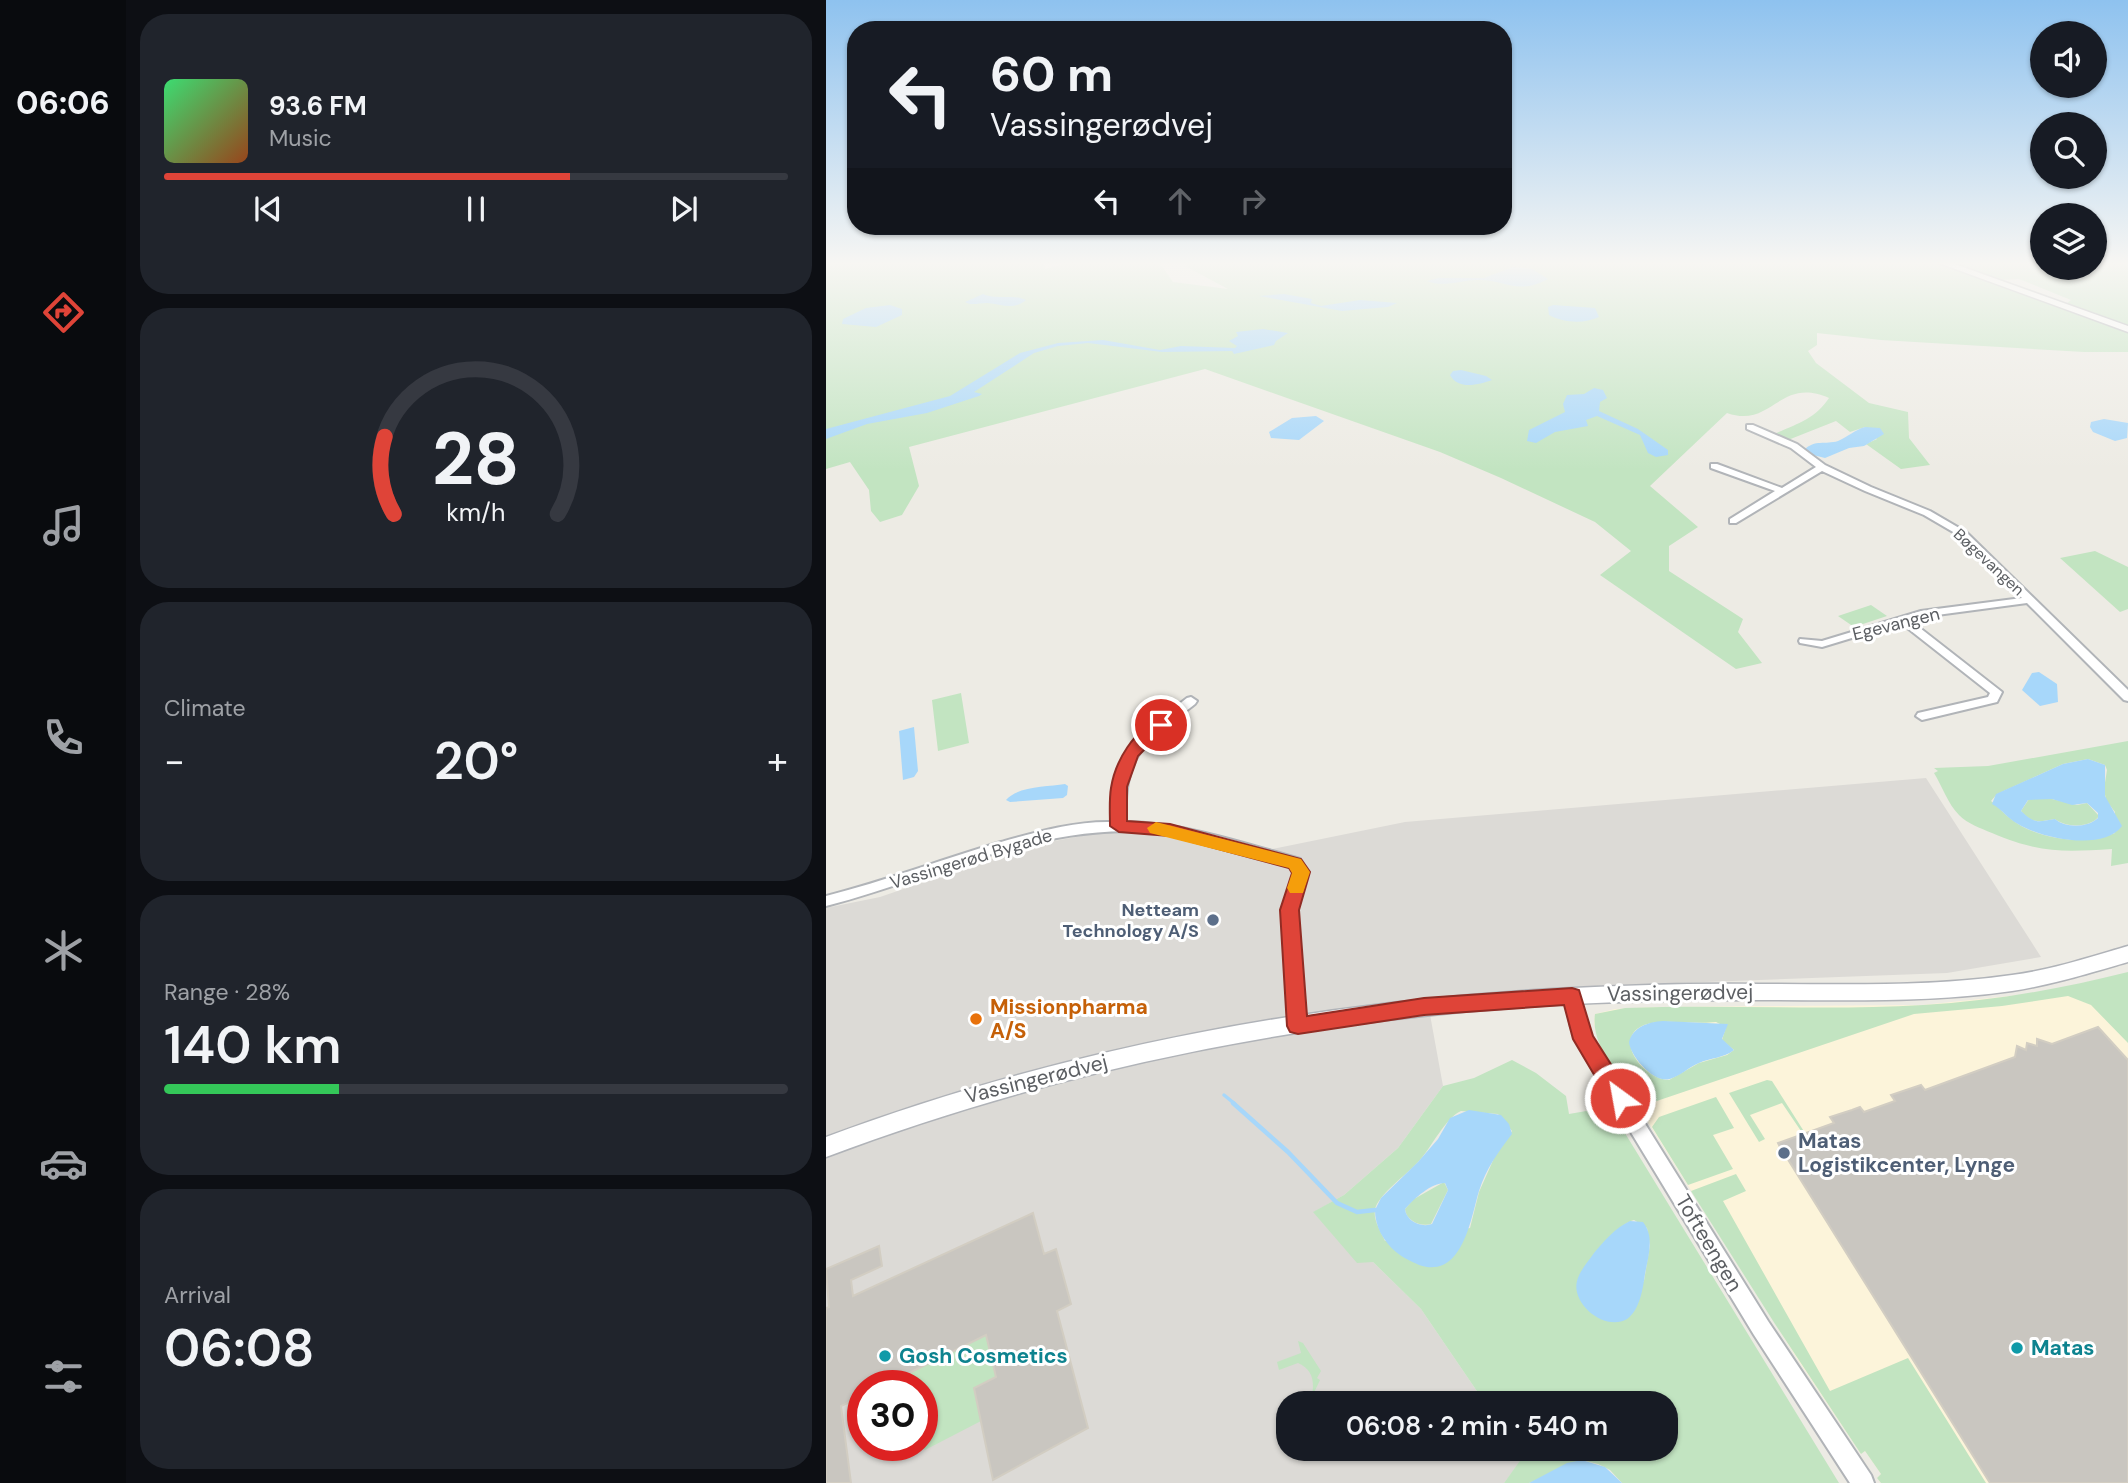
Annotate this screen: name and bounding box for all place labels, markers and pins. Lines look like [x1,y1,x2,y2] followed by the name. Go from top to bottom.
[1131,695,1191,755] pin
[1063,898,1199,943] place label: Netteam Technology A/S
[1205,912,1221,928] marker: Netteam Technology A/S
[990,993,1148,1045] place label: Missionpharma A/S
[968,1011,984,1027] marker: Missionpharma A/S
[1798,1127,2015,1179] place label: Matas Logistikcenter, Lynge
[1776,1145,1792,1161] marker: Matas Logistikcenter, Lynge
[2031,1334,2094,1362] place label: Matas
[2009,1340,2025,1356] marker: Matas
[899,1342,1068,1370] place label: Gosh Cosmetics
[877,1348,893,1364] marker: Gosh Cosmetics

